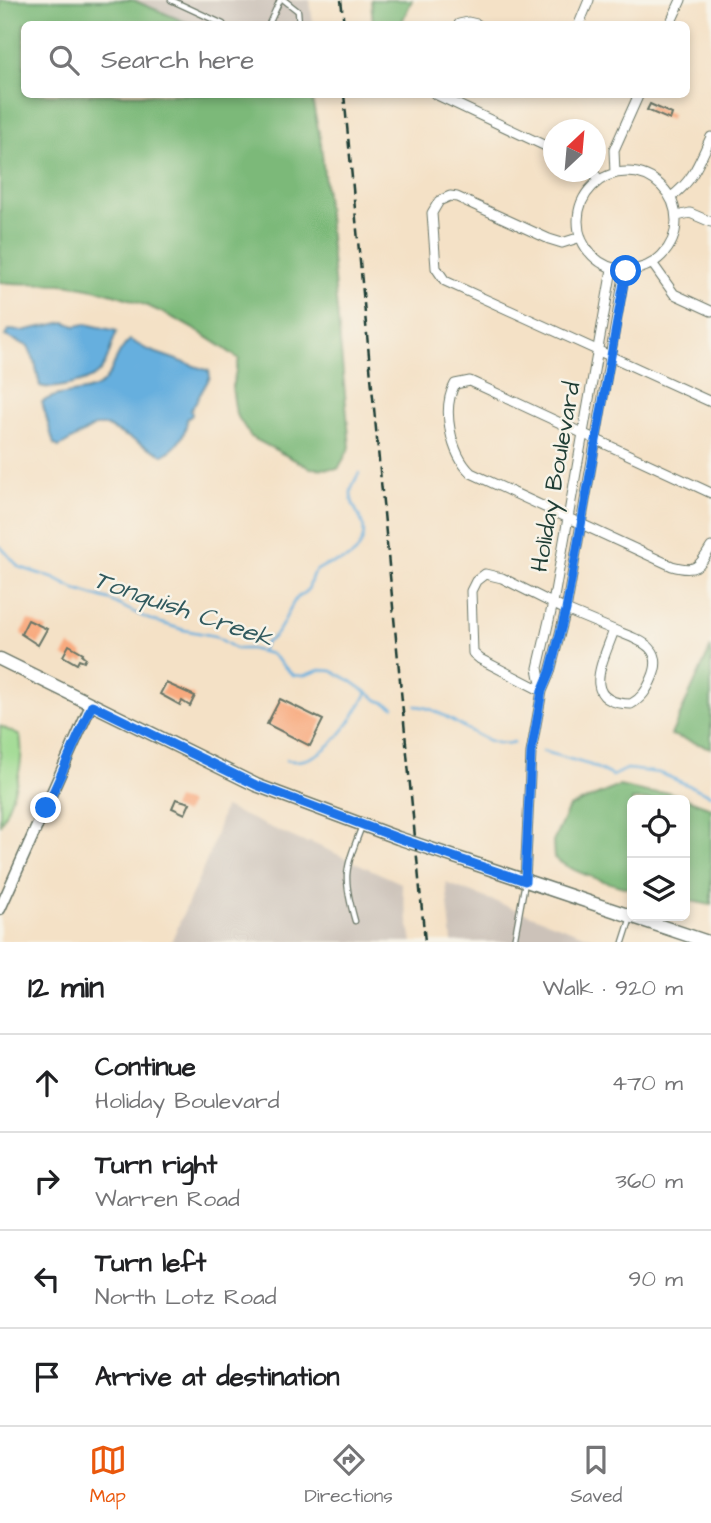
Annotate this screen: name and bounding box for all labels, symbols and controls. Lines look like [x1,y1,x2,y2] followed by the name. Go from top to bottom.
[21,21,690,98] search box
[45,41,83,79] icon: search
[101,42,254,78] text: Search here
[543,119,606,182] north arrow
[610,255,641,286] route start
[523,379,590,575] street label: Holiday Boulevard
[88,561,278,657] water label: Tonquish Creek
[30,792,61,823] route end
[627,795,690,921] map controls
[627,795,690,858] button: locate
[627,858,690,921] button: layers
[28,967,104,1009] text: 12 min
[542,972,683,1004] text: Walk · 920 m
[95,1049,196,1085] text: Continue
[28,1064,66,1102] icon: ahead
[612,1067,683,1099] text: 470 m
[95,1085,279,1117] text: Holiday Boulevard
[95,1147,217,1183] text: Turn right
[28,1162,66,1200] icon: right
[615,1165,683,1197] text: 360 m
[95,1183,240,1215] text: Warren Road
[95,1245,206,1281] text: Turn left
[28,1260,66,1298] icon: left
[628,1263,683,1295] text: 90 m
[95,1281,277,1313] text: North Lotz Road
[28,1358,66,1396] icon: arrive
[95,1359,340,1395] text: Arrive at destination
[89,1441,127,1510] tab: Map
[304,1441,393,1510] tab: Directions
[570,1441,622,1510] tab: Saved

